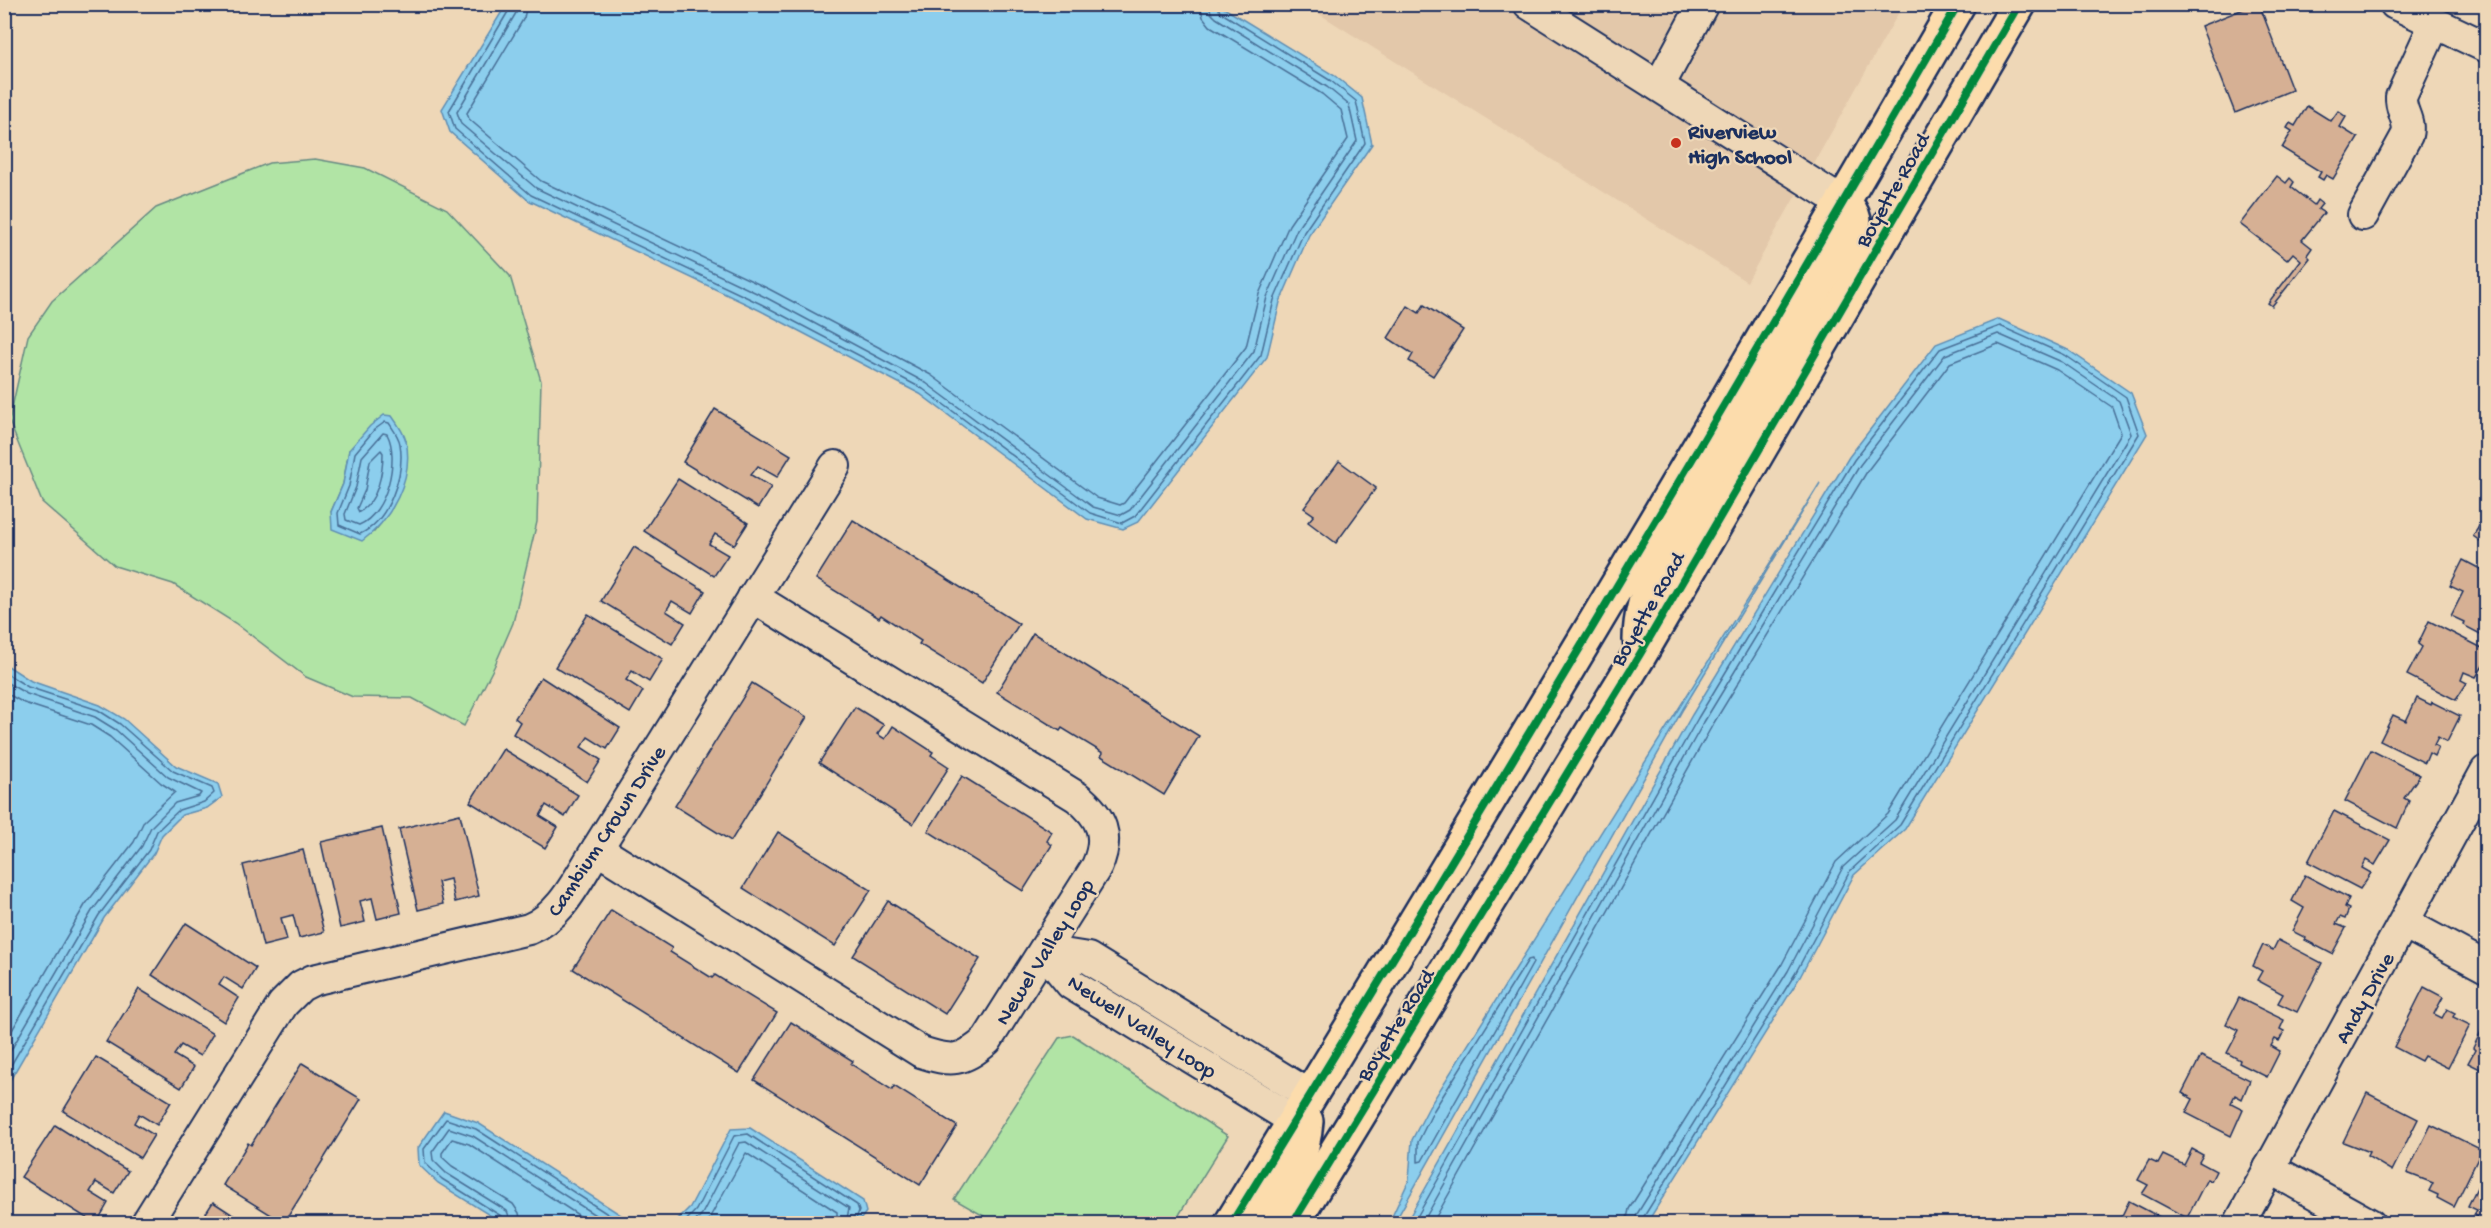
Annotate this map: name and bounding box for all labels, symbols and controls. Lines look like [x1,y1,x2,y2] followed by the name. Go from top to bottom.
[1687,121,1792,172] place label: Riverview High School
[1851,128,1939,254] street label: Boyette Road
[1669,136,1683,150] marker: Riverview High School
[1606,547,1694,673] street label: Boyette Road
[543,741,674,923] street label: Cambium Crown Drive
[991,875,1102,1031] street label: Newel Valley Loop
[2331,948,2402,1049] street label: Andy Drive
[1352,963,1443,1088] street label: Boyette Road
[1061,971,1220,1086] street label: Newell Valley Loop

